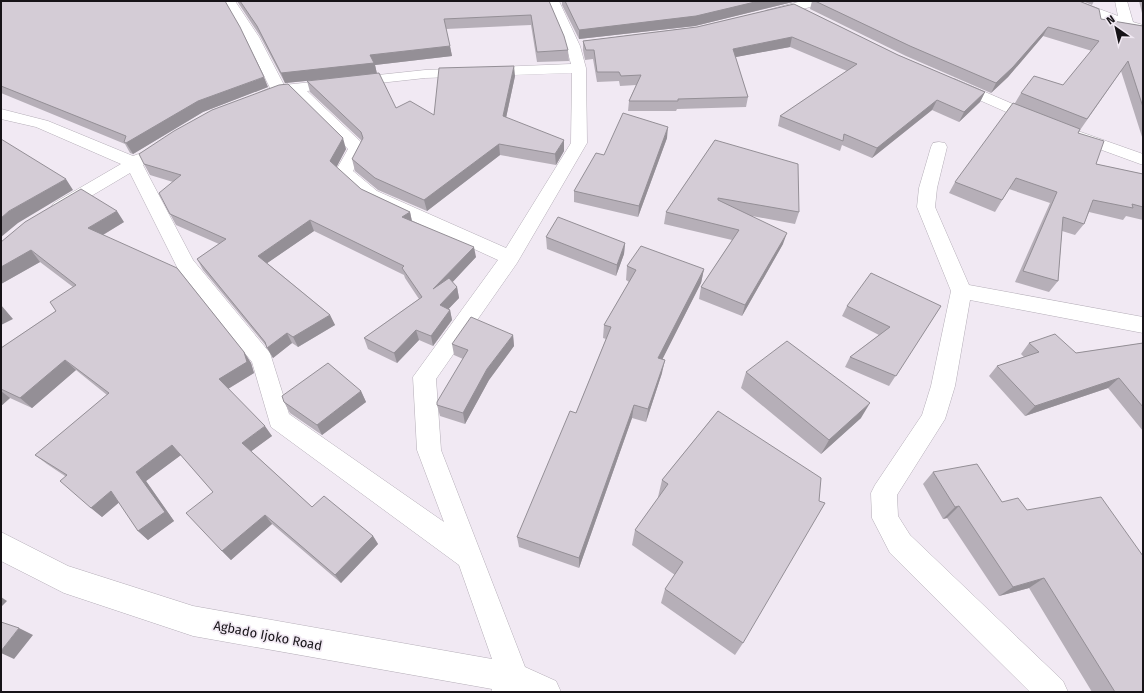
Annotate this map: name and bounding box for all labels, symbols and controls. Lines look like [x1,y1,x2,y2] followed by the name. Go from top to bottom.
[1096,8,1136,48] north arrow
[1104,13,1117,28] text: N
[212,618,323,653] street label: Agbado Ijoko Road

